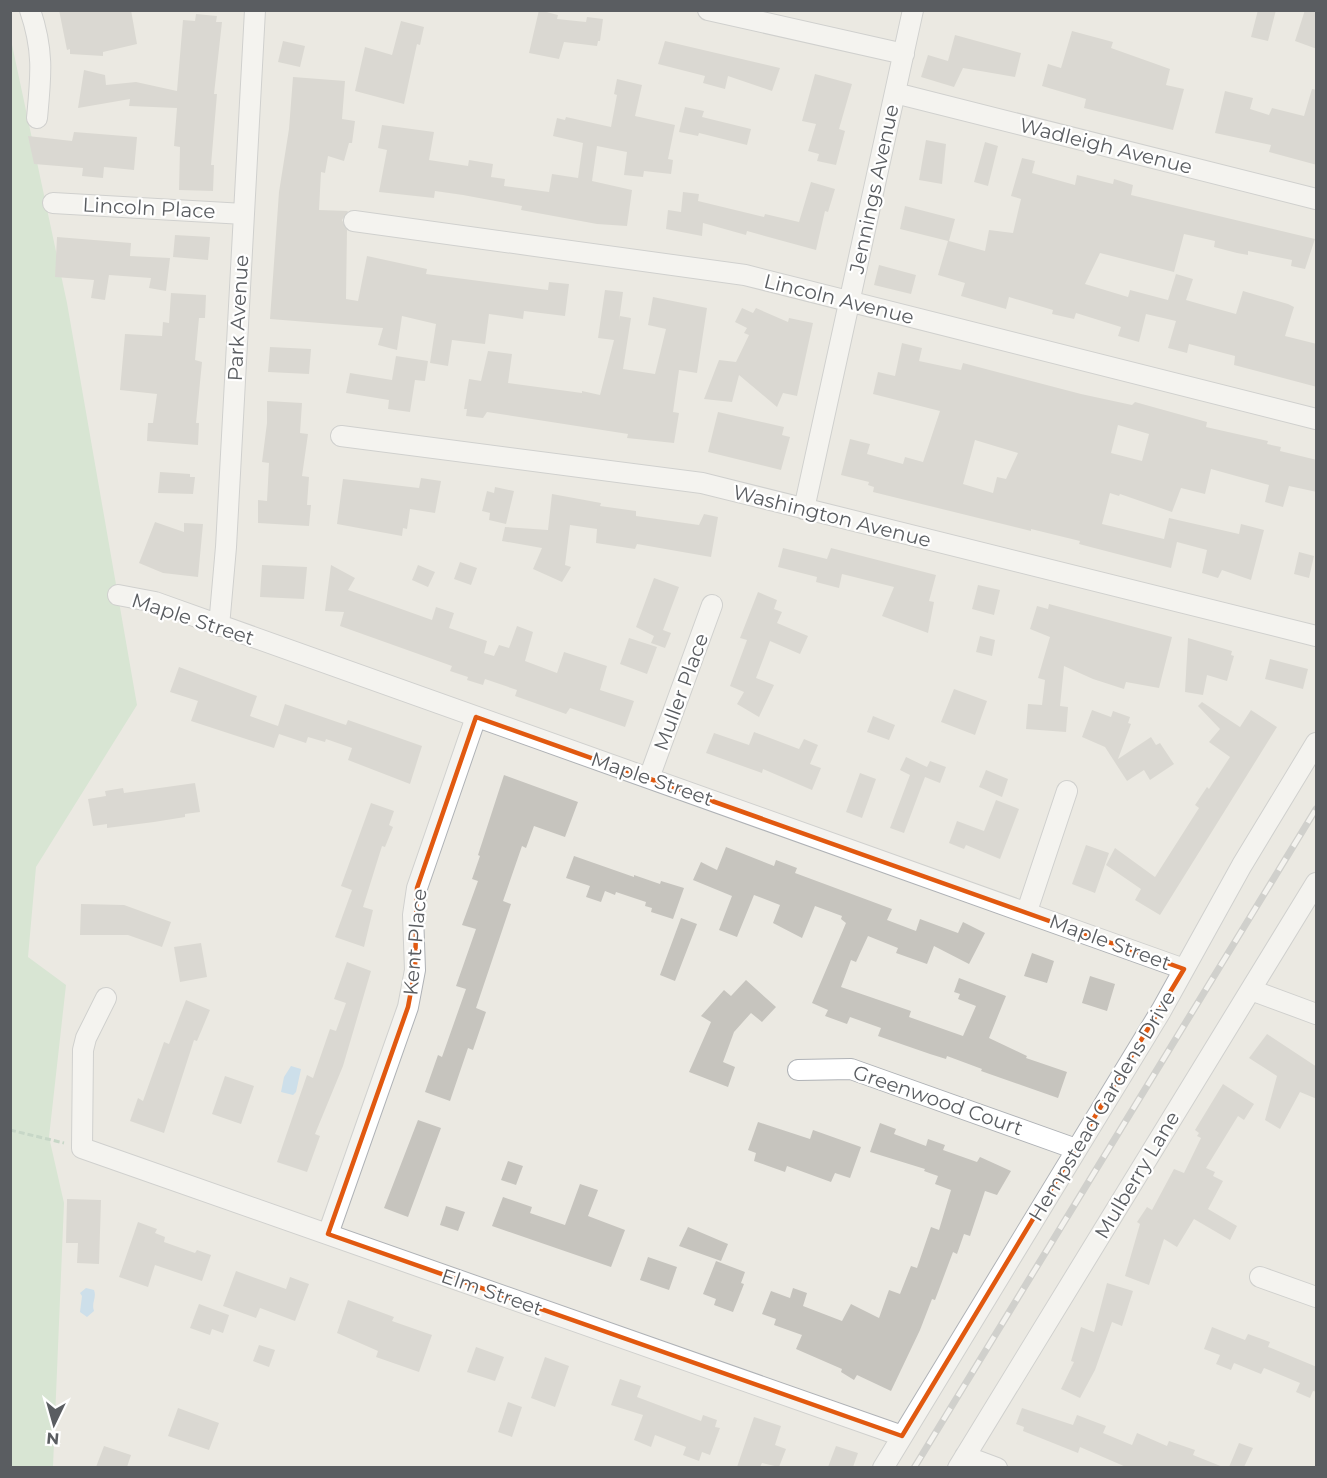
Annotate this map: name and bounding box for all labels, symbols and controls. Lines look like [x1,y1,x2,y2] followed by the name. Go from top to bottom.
[844,102,904,277] street label: Jennings Avenue
[1017,113,1195,179] street label: Wadleigh Avenue
[82,193,216,223] street label: Lincoln Place
[223,254,253,382] street label: Park Avenue
[761,269,917,329] street label: Lincoln Avenue
[730,480,934,552] street label: Washington Avenue
[129,588,257,650] street label: Maple Street
[649,630,713,754] street label: Muller Place
[588,747,716,811] street label: Maple Street
[398,887,432,997] street label: Kent Place
[1046,909,1174,975] street label: Maple Street
[1024,986,1180,1226] street label: Hempstead Gardens Drive
[850,1060,1026,1140] street label: Greenwood Court
[1089,1107,1185,1243] street label: Mulberry Lane
[438,1263,546,1321] street label: Elm Street
[24,1394,84,1454] north arrow
[45,1428,60,1448] text: N

